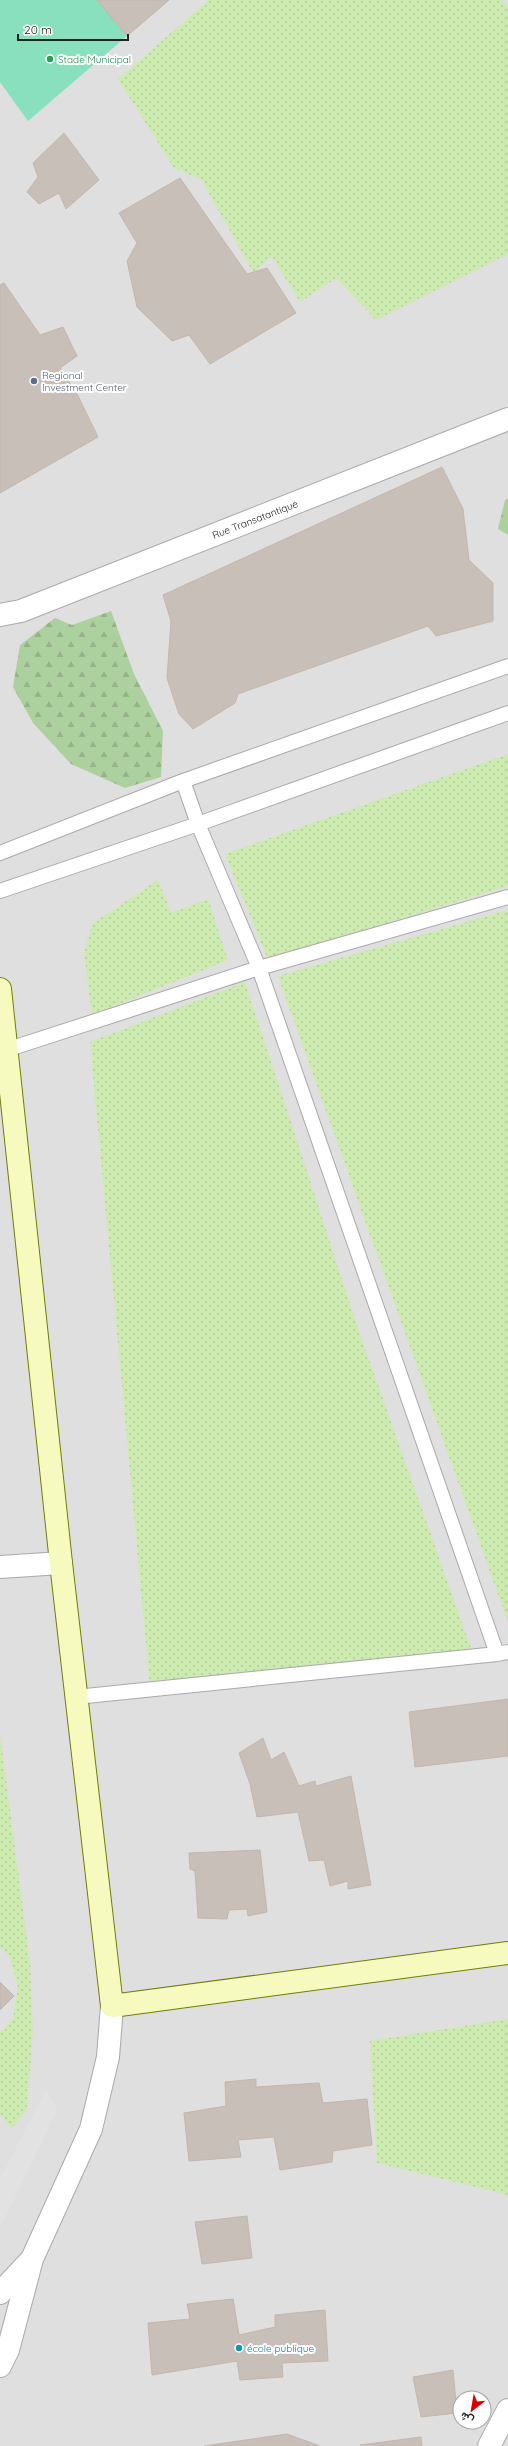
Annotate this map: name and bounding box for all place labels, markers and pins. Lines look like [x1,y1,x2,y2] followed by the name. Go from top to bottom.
[58,53,131,66] place label: Stade Municipal
[45,54,55,64] marker: Stade Municipal
[42,369,127,394] place label: Regional Investment Center
[29,376,39,386] marker: Regional Investment Center
[247,2342,314,2355] place label: école publique
[234,2343,244,2353] marker: école publique

